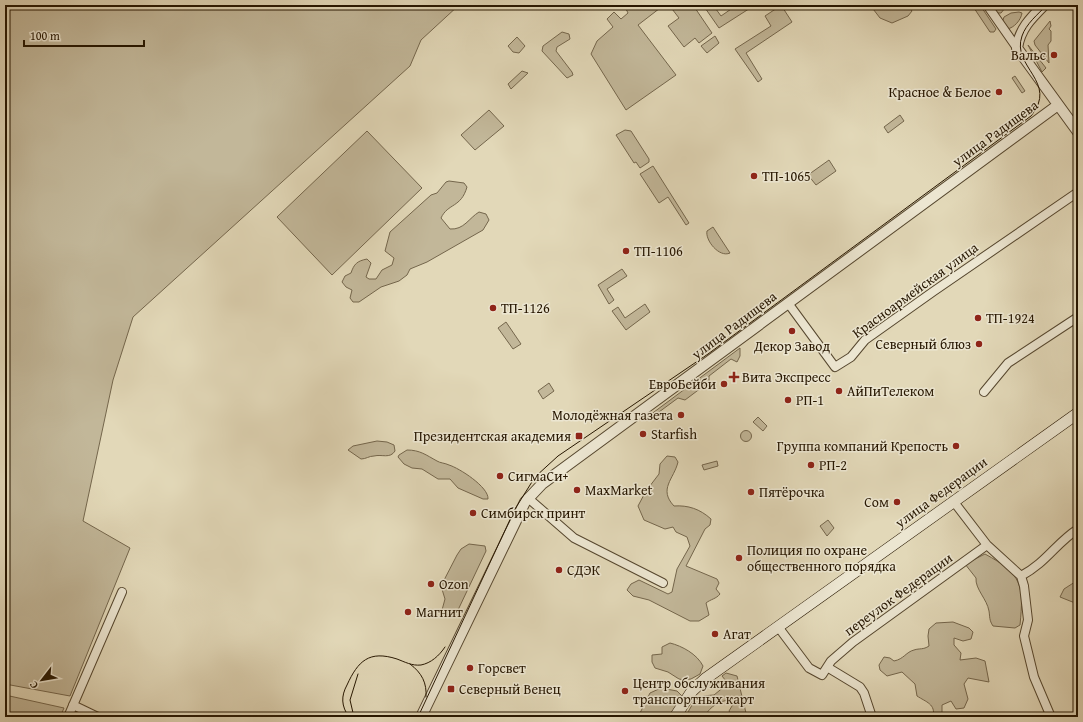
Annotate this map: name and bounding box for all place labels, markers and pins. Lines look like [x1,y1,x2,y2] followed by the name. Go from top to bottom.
[1011,45,1046,65] place label: Вальс
[1049,50,1059,60] marker: Вальс
[889,82,991,102] place label: Красное & Белое
[994,87,1004,97] marker: Красное & Белое
[762,166,811,186] place label: ТП-1065
[749,171,759,181] marker: ТП-1065
[634,241,683,261] place label: ТП-1106
[621,246,631,256] marker: ТП-1106
[501,298,550,318] place label: ТП-1126
[488,303,498,313] marker: ТП-1126
[986,308,1035,328] place label: ТП-1924
[973,313,983,323] marker: ТП-1924
[787,326,797,336] marker: Декор Завод
[875,334,971,354] place label: Северный блюз
[753,336,830,356] place label: Декор Завод
[974,339,984,349] marker: Северный блюз
[742,367,831,387] place label: Вита Экспресс
[729,372,739,382] marker: Вита Экспресс
[649,374,716,394] place label: ЕвроБейби
[719,379,729,389] marker: ЕвроБейби
[847,381,934,401] place label: АйПиТелеком
[834,386,844,396] marker: АйПиТелеком
[796,390,824,410] place label: РП-1
[783,395,793,405] marker: РП-1
[552,405,673,425] place label: Молодёжная газета
[676,410,686,420] marker: Молодёжная газета
[651,424,697,444] place label: Starfish
[414,426,571,446] place label: Президентская академия
[638,429,648,439] marker: Starfish
[574,431,584,441] marker: Президентская академия
[777,436,948,456] place label: Группа компаний Крепость
[951,441,961,451] marker: Группа компаний Крепость
[819,455,847,475] place label: РП-2
[806,460,816,470] marker: РП-2
[508,466,568,486] place label: СигмаСи+
[495,471,505,481] marker: СигмаСи+
[585,480,652,500] place label: MaxMarket
[759,482,825,502] place label: Пятёрочка
[572,485,582,495] marker: MaxMarket
[746,487,756,497] marker: Пятёрочка
[864,492,889,512] place label: Сом
[892,497,902,507] marker: Сом
[481,503,586,523] place label: Симбирск принт
[468,508,478,518] marker: Симбирск принт
[747,540,896,576] place label: Полиция по охране общественного порядка
[734,553,744,563] marker: Полиция по охране общественного порядка
[567,560,601,580] place label: СДЭК
[554,565,564,575] marker: СДЭК
[439,574,469,594] place label: Ozon
[426,579,436,589] marker: Ozon
[416,602,463,622] place label: Магнит
[403,607,413,617] marker: Магнит
[723,624,751,644] place label: Агат
[710,629,720,639] marker: Агат
[478,658,526,678] place label: Горсвет
[465,663,475,673] marker: Горсвет
[633,673,765,709] place label: Центр обслуживания транспортных карт
[459,679,561,699] place label: Северный Венец
[446,684,456,694] marker: Северный Венец
[620,686,630,696] marker: Центр обслуживания транспортных карт

